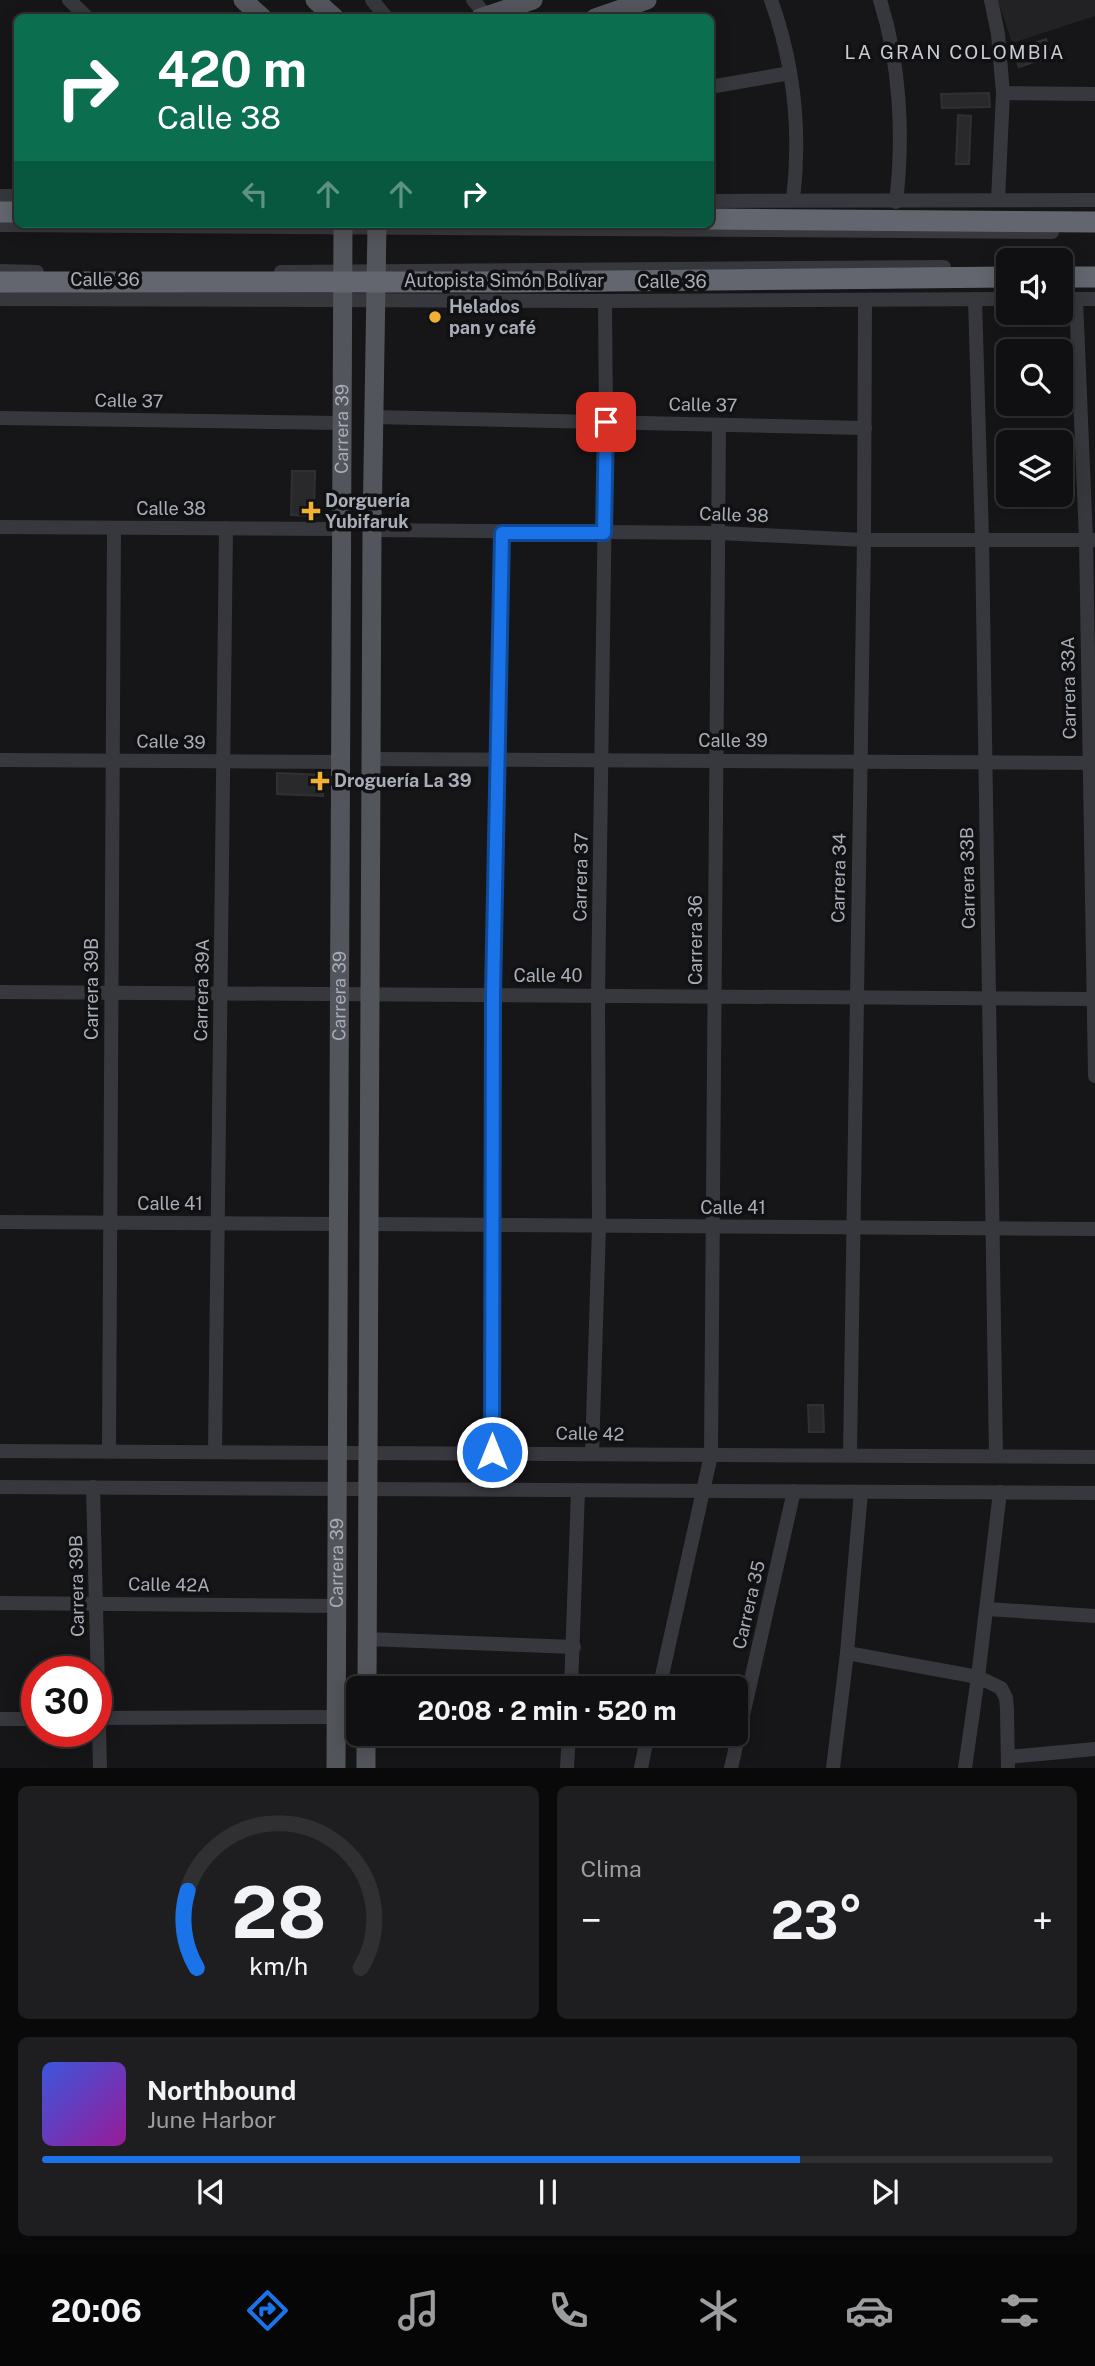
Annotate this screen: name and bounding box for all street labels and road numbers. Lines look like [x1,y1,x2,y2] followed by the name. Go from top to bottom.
[70,269,140,290] street label: Calle 36
[404,270,604,291] street label: Autopista Simón Bolívar
[637,271,707,292] street label: Calle 36
[331,384,352,474] street label: Carrera 39
[94,389,164,412] street label: Calle 37
[668,393,738,416] street label: Calle 37
[136,498,206,519] street label: Calle 38
[699,503,769,526] street label: Calle 38
[1057,636,1080,740] street label: Carrera 33A
[136,730,206,753] street label: Calle 39
[698,730,768,751] street label: Calle 39
[956,827,979,929] street label: Carrera 33B
[569,832,592,922] street label: Carrera 37
[827,833,850,923] street label: Carrera 34
[685,895,706,985] street label: Carrera 36
[81,938,102,1040] street label: Carrera 39B
[190,938,213,1041] street label: Carrera 39A
[328,951,350,1041] street label: Carrera 39
[513,965,583,986] street label: Calle 40
[137,1193,203,1214] street label: Calle 41
[700,1197,766,1218] street label: Calle 41
[555,1422,625,1445] street label: Calle 42
[326,1518,347,1608] street label: Carrera 39
[65,1535,88,1637] street label: Carrera 39B
[728,1559,769,1651] street label: Carrera 35
[128,1573,210,1596] street label: Calle 42A

